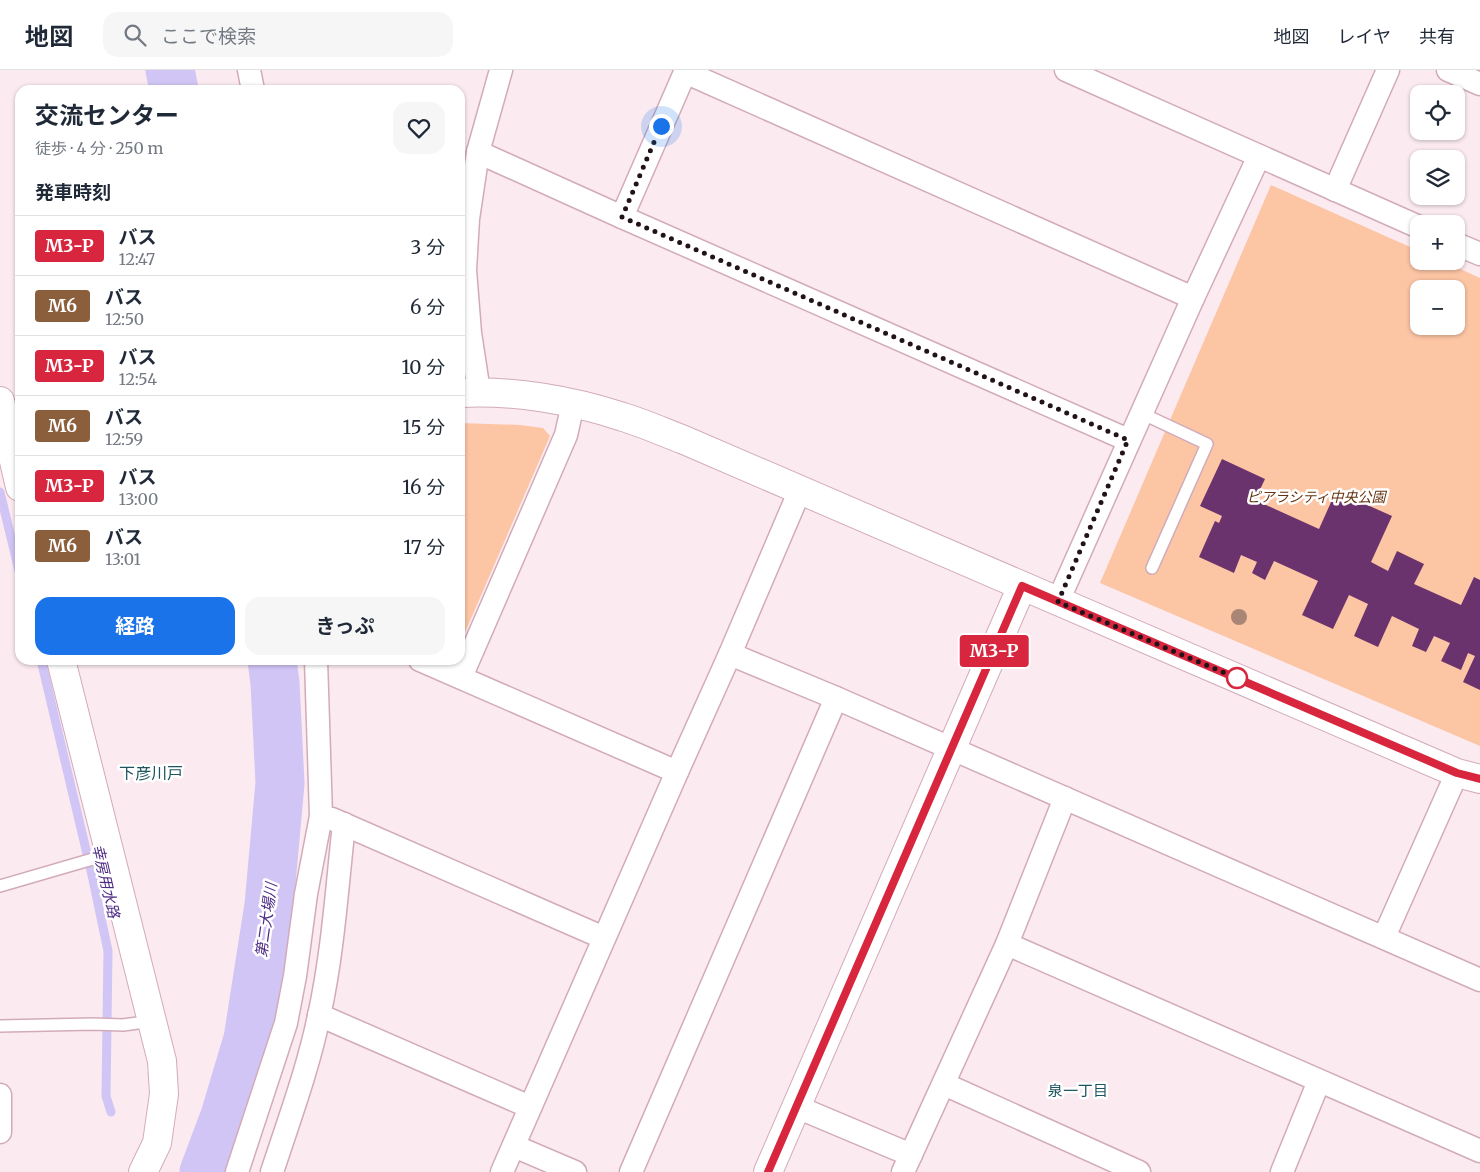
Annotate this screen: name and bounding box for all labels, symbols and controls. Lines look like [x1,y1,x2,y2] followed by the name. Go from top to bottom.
[103,12,453,57] search box
[25,21,73,52] text: 地図
[121,21,149,49] icon: search
[161,24,256,48] text: ここで検索
[1274,25,1310,48] text: 地図
[1338,25,1391,48] text: レイヤ
[1419,25,1455,48] text: 共有
[1410,85,1465,335] map controls
[1410,85,1465,140] button: locate
[35,100,179,131] text: 交流センター
[393,102,445,154] button: heart
[649,114,674,139] your location
[35,138,163,158] text: 徒歩 · 4 分 · 250 m
[1410,150,1465,205] button: layers
[35,180,111,204] text: 発車時刻
[1410,215,1465,270] button: +
[119,225,157,249] text: バス
[45,234,94,257] text: M3-P
[411,235,445,259] text: 3 分
[119,249,155,269] text: 12:47
[1410,280,1465,335] button: −
[105,285,143,309] text: バス
[48,294,77,317] text: M6
[410,295,445,319] text: 6 分
[105,309,144,329] text: 12:50
[119,345,157,369] text: バス
[45,354,94,377] text: M3-P
[401,355,445,379] text: 10 分
[119,369,157,389] text: 12:54
[105,405,143,429] text: バス
[48,414,77,437] text: M6
[402,415,445,439] text: 15 分
[105,429,143,449] text: 12:59
[119,465,157,489] text: バス
[45,474,94,497] text: M3-P
[402,475,445,499] text: 16 分
[1247,488,1387,506] park label: ピアラシティ中央公園
[119,489,158,509] text: 13:00
[105,525,143,549] text: バス
[48,534,77,557] text: M6
[403,535,445,559] text: 17 分
[105,549,141,569] text: 13:01
[35,597,235,655] button: 経路
[245,597,445,655] button: きっぷ
[959,635,1029,667] line badge: M3-P
[970,639,1018,662] text: M3-P
[1226,667,1248,689] unlabelled marker
[119,763,183,783] district label: 下彦川戸
[88,842,124,922] water label: 幸房用水路
[251,880,281,958] water label: 第二大場川
[1048,1081,1108,1100] district label: 泉一丁目

